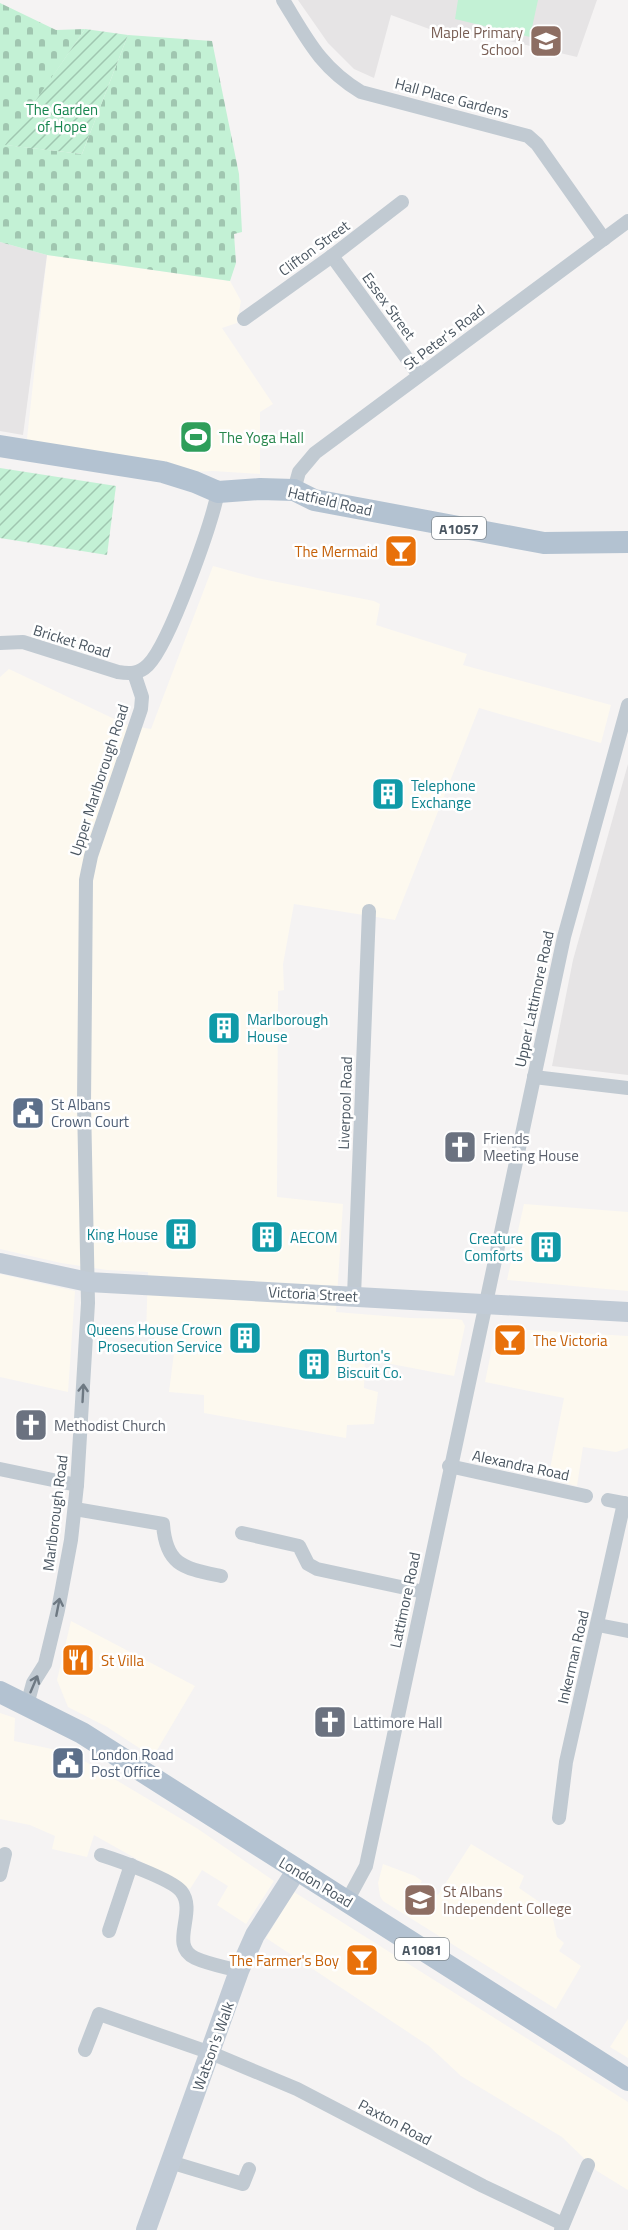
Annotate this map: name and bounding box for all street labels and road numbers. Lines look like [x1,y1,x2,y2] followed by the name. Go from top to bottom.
[392,72,512,124] street label: Hall Place Gardens
[274,214,355,282] street label: Clifton Street
[357,267,422,345] street label: Essex Street
[398,299,490,375] street label: St Peter's Road
[286,480,374,522] street label: Hatfield Road
[432,517,486,539] road number: A1057
[30,618,114,664] street label: Bricket Road
[64,701,134,859] street label: Upper Marlborough Road
[508,929,560,1069] street label: Upper Lattimore Road
[332,1056,358,1150] street label: Liverpool Road
[268,1280,359,1308] street label: Victoria Street
[470,1443,572,1487] street label: Alexandra Road
[36,1454,74,1572] street label: Marlborough Road
[384,1550,426,1650] street label: Lattimore Road
[551,1608,595,1706] street label: Inkerman Road
[275,1851,357,1913] street label: London Road
[395,1938,449,1960] road number: A1081
[186,1998,240,2094] street label: Watson's Walk
[354,2093,436,2151] street label: Paxton Road

